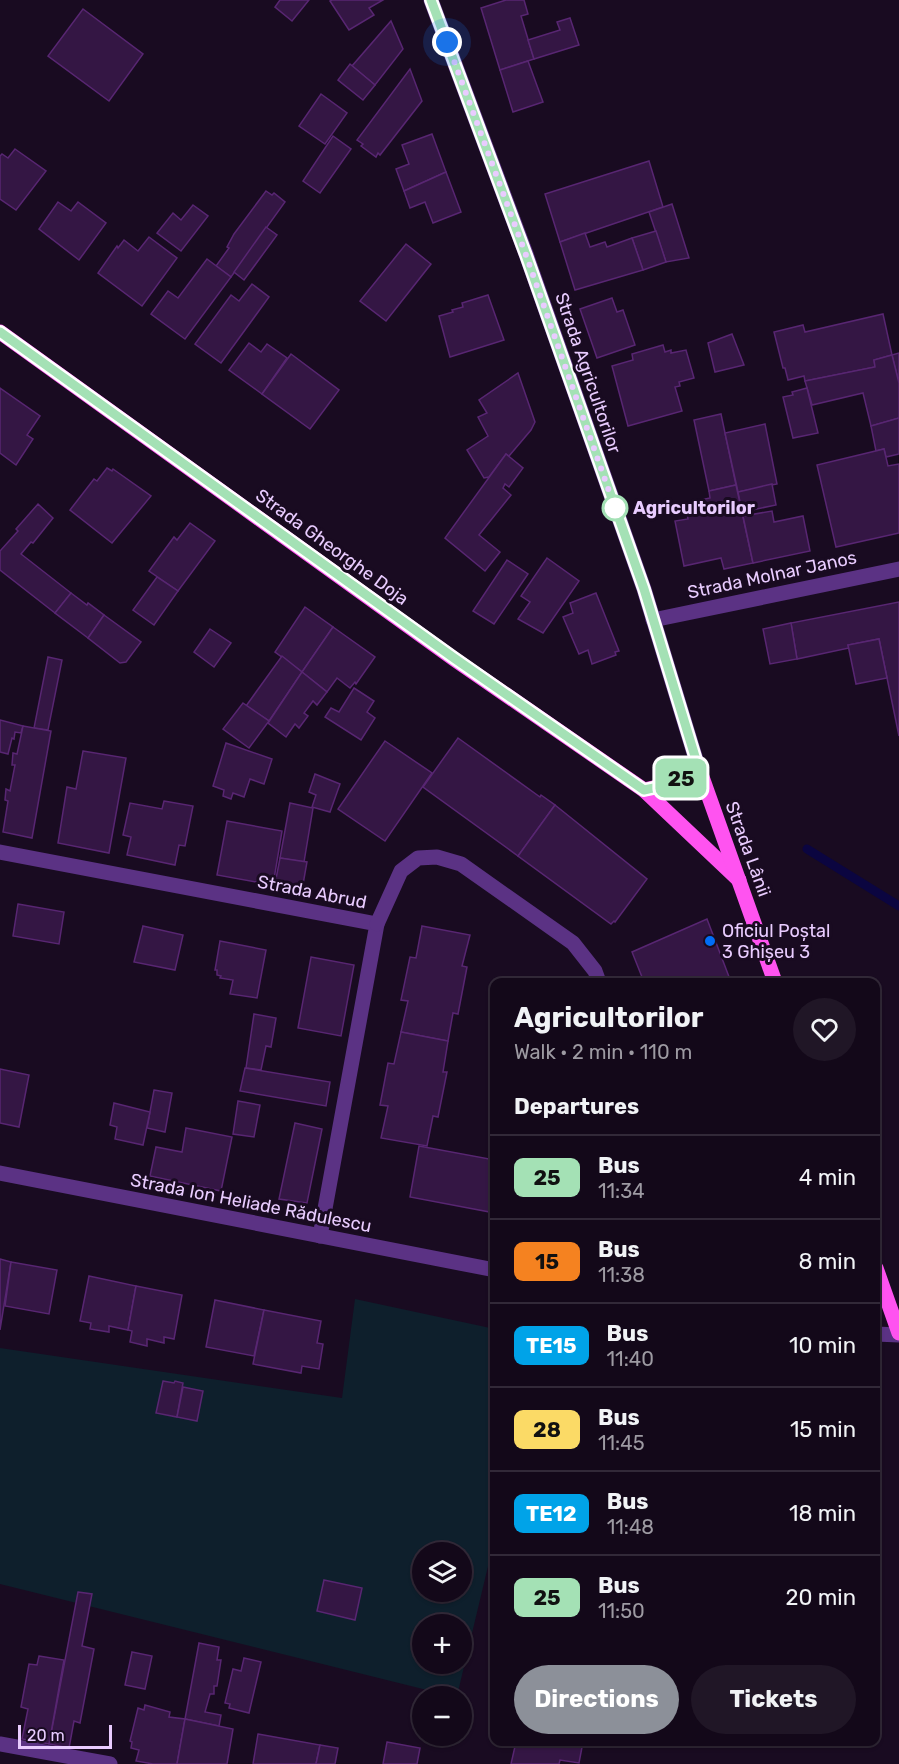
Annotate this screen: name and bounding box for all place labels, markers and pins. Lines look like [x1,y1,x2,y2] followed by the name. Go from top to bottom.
[602,495,628,521] marker: Agricultorilor
[633,497,755,519] place label: Agricultorilor
[722,920,830,963] place label: Oficiul Poștal 3 Ghișeu 3
[703,934,717,948] marker: Oficiul Poștal 3 Ghișeu 3

